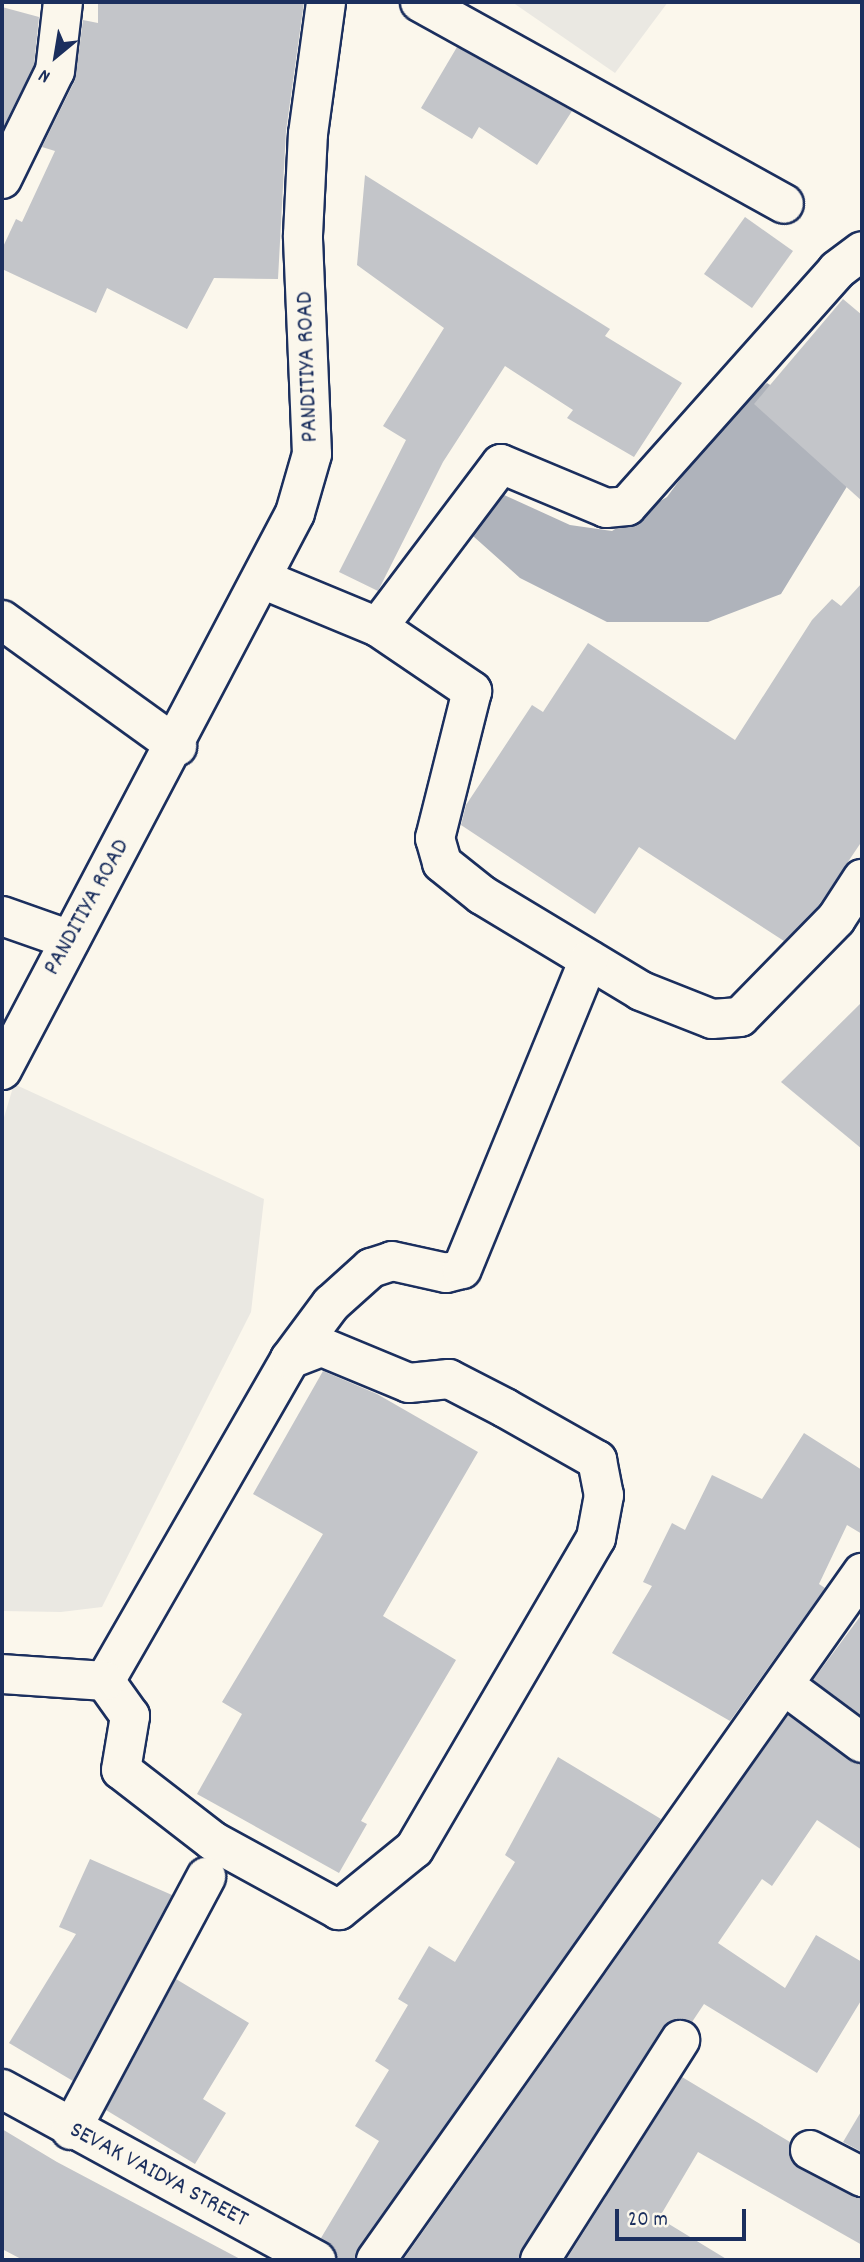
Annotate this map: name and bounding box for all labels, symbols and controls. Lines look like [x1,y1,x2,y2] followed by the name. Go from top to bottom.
[21,21,91,91] north arrow
[34,61,56,89] text: N
[292,291,326,443] street label: PANDITIYA ROAD
[39,835,137,981] street label: PANDITIYA ROAD
[64,2117,252,2235] street label: SEVAK VAIDYA STREET
[619,2196,750,2240] scale bar
[628,2206,668,2236] text: 20 m

